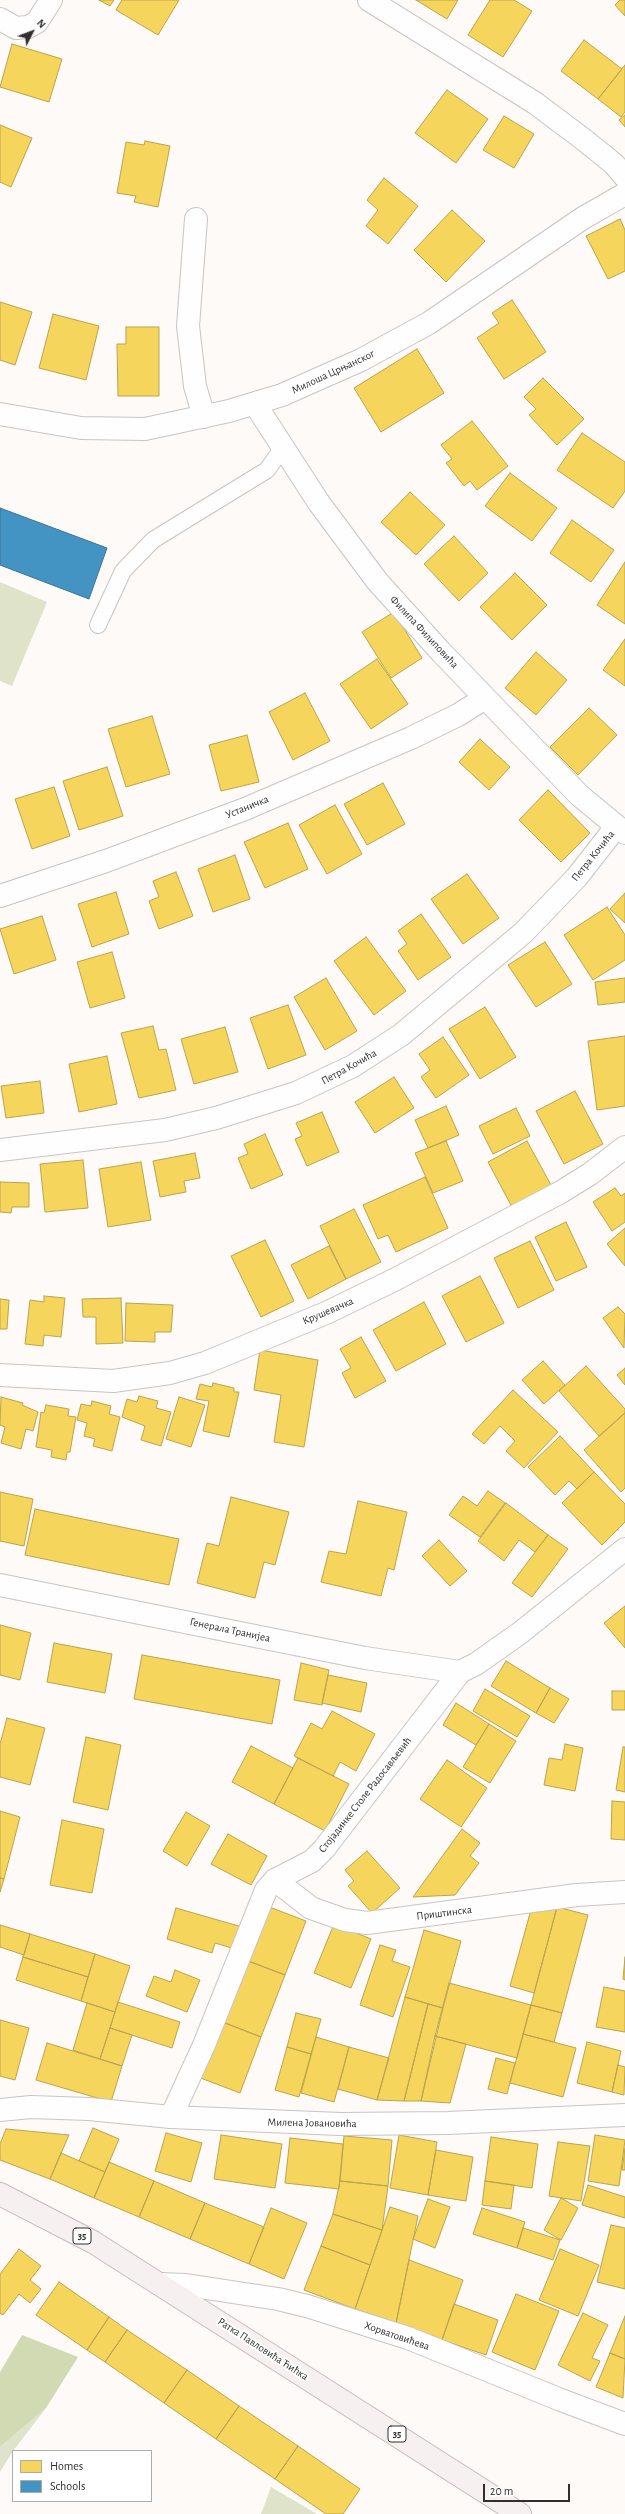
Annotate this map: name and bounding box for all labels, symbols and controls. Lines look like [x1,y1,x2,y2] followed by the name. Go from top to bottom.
[12,12,52,52] north arrow
[35,17,48,30] text: N
[290,347,376,397] street label: Милоша Црњанског
[387,593,461,671] street label: Филипа Филиповића
[223,792,271,822] street label: Устаничка
[569,828,617,884] street label: Петра Кочића
[319,1046,379,1088] street label: Петра Кочића
[300,1294,356,1328] street label: Крушевачка
[189,1615,271,1645] street label: Генерала Транијеа
[316,1734,414,1856] street label: Стојадинке Столе Радосављевић
[415,1903,473,1923] street label: Приштинска
[267,2116,357,2130] street label: Милена Јовановића
[73,2228,91,2244] road number: 35
[215,2315,311,2383] street label: Ратка Павловића Ћићка
[363,2319,431,2353] street label: Хорватовићева
[388,2426,406,2442] road number: 35
[12,2450,152,2502] legend
[50,2460,83,2472] text: Homes
[485,2476,572,2502] scale bar
[50,2480,85,2492] text: Schools
[490,2485,513,2497] text: 20 m

